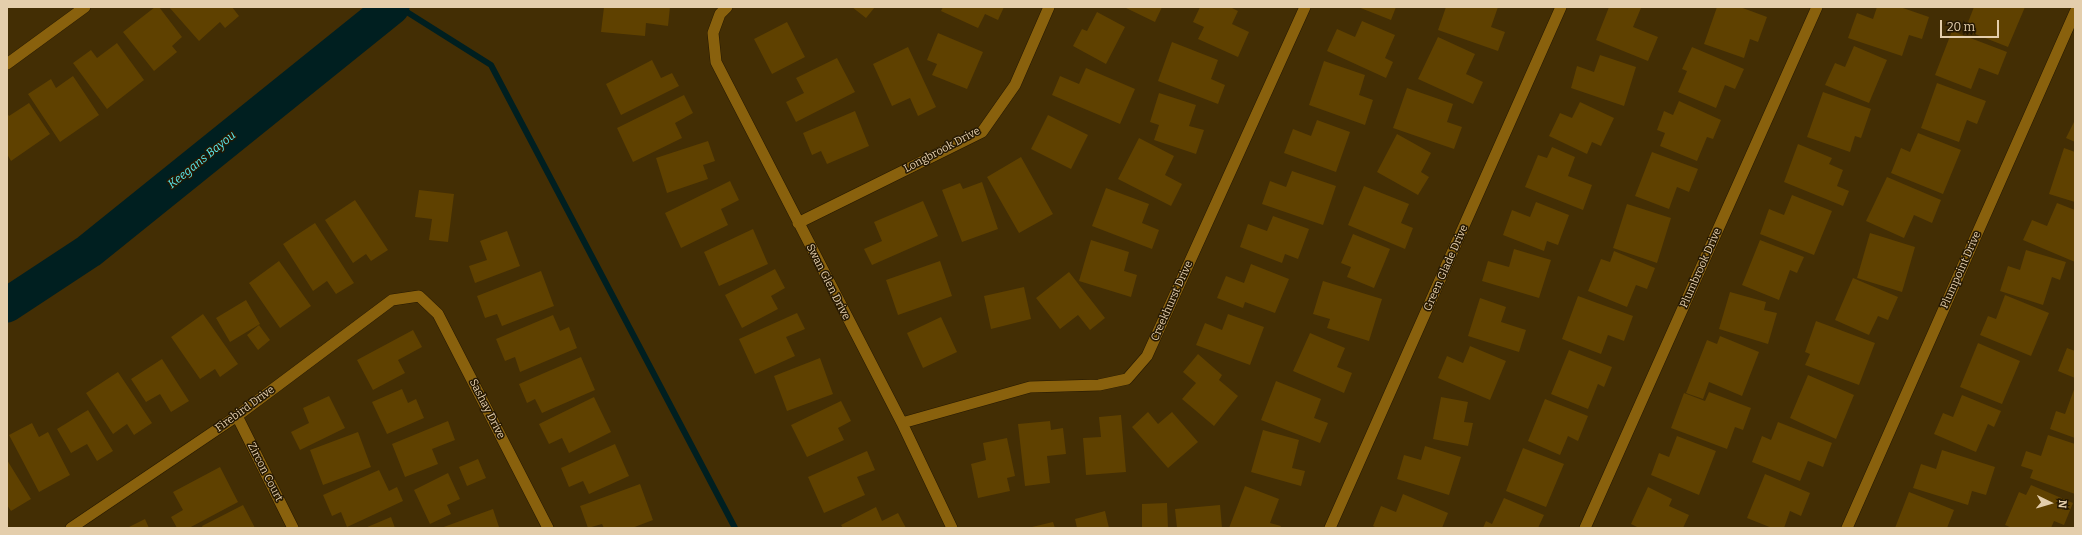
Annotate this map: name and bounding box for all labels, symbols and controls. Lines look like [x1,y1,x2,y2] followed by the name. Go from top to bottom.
[1942,12,2001,38] scale bar
[1947,20,1975,34] text: 20 m
[902,124,982,176] street label: Longbrook Drive
[165,128,239,192] water label: Keegans Bayou
[1421,223,1471,313] street label: Green Glade Drive
[1677,226,1725,310] street label: Plumbrook Drive
[1938,229,1984,311] street label: Plumpoint Drive
[803,242,853,322] street label: Swan Glen Drive
[1148,259,1196,343] street label: Creekhurst Drive
[466,377,508,441] street label: Sashay Drive
[213,383,277,435] street label: Firebird Drive
[245,440,285,504] street label: Zircon Court
[2030,483,2070,523] north arrow
[2056,499,2069,509] text: N

